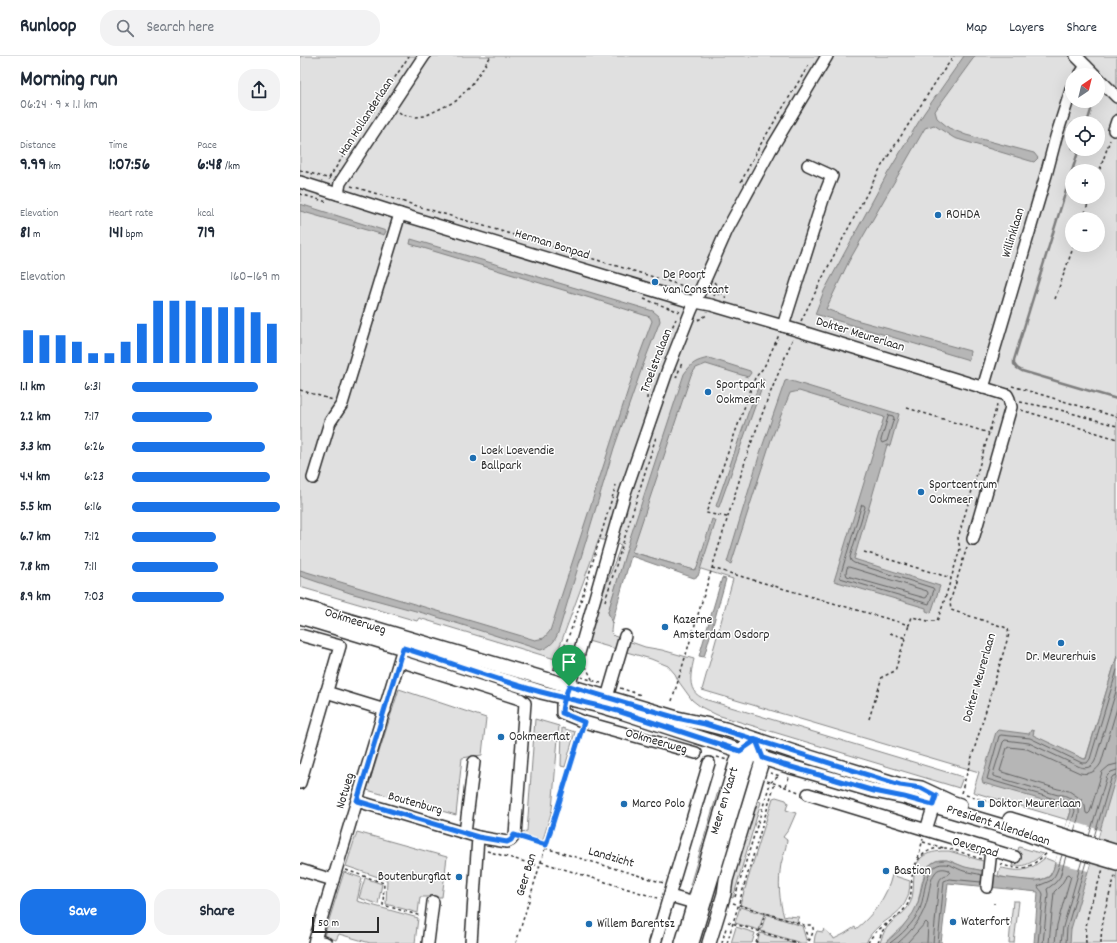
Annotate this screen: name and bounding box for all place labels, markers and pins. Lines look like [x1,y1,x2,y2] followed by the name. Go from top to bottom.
[946,206,980,225] place label: ROHDA
[933,210,943,220] marker: ROHDA
[663,266,729,300] place label: De Poort van Constant
[650,277,660,287] marker: De Poort van Constant
[716,376,765,410] place label: Sportpark Ookmeer
[703,387,713,397] marker: Sportpark Ookmeer
[481,442,555,476] place label: Loek Loevendie Ballpark
[468,453,478,463] marker: Loek Loevendie Ballpark
[929,476,997,510] place label: Sportcentrum Ookmeer
[916,487,926,497] marker: Sportcentrum Ookmeer
[673,611,770,645] place label: Kazerne Amsterdam Osdorp
[660,622,670,632] marker: Kazerne Amsterdam Osdorp
[1056,638,1066,648] marker: Dr. Meurerhuis
[552,645,586,686] pin
[1026,648,1096,667] place label: Dr. Meurerhuis
[509,728,570,747] place label: Ookmeerflat
[496,732,506,742] marker: Ookmeerflat
[632,795,685,814] place label: Marco Polo
[989,795,1081,814] place label: Doktor Meurerlaan
[619,799,629,809] marker: Marco Polo
[976,799,986,809] marker: Doktor Meurerlaan
[894,862,931,881] place label: Bastion
[881,866,891,876] marker: Bastion
[378,868,451,887] place label: Boutenburgflat
[454,872,464,882] marker: Boutenburgflat
[961,913,1010,932] place label: Waterfort
[597,915,675,934] place label: Willem Barentsz
[948,917,958,927] marker: Waterfort
[584,919,594,929] marker: Willem Barentsz

